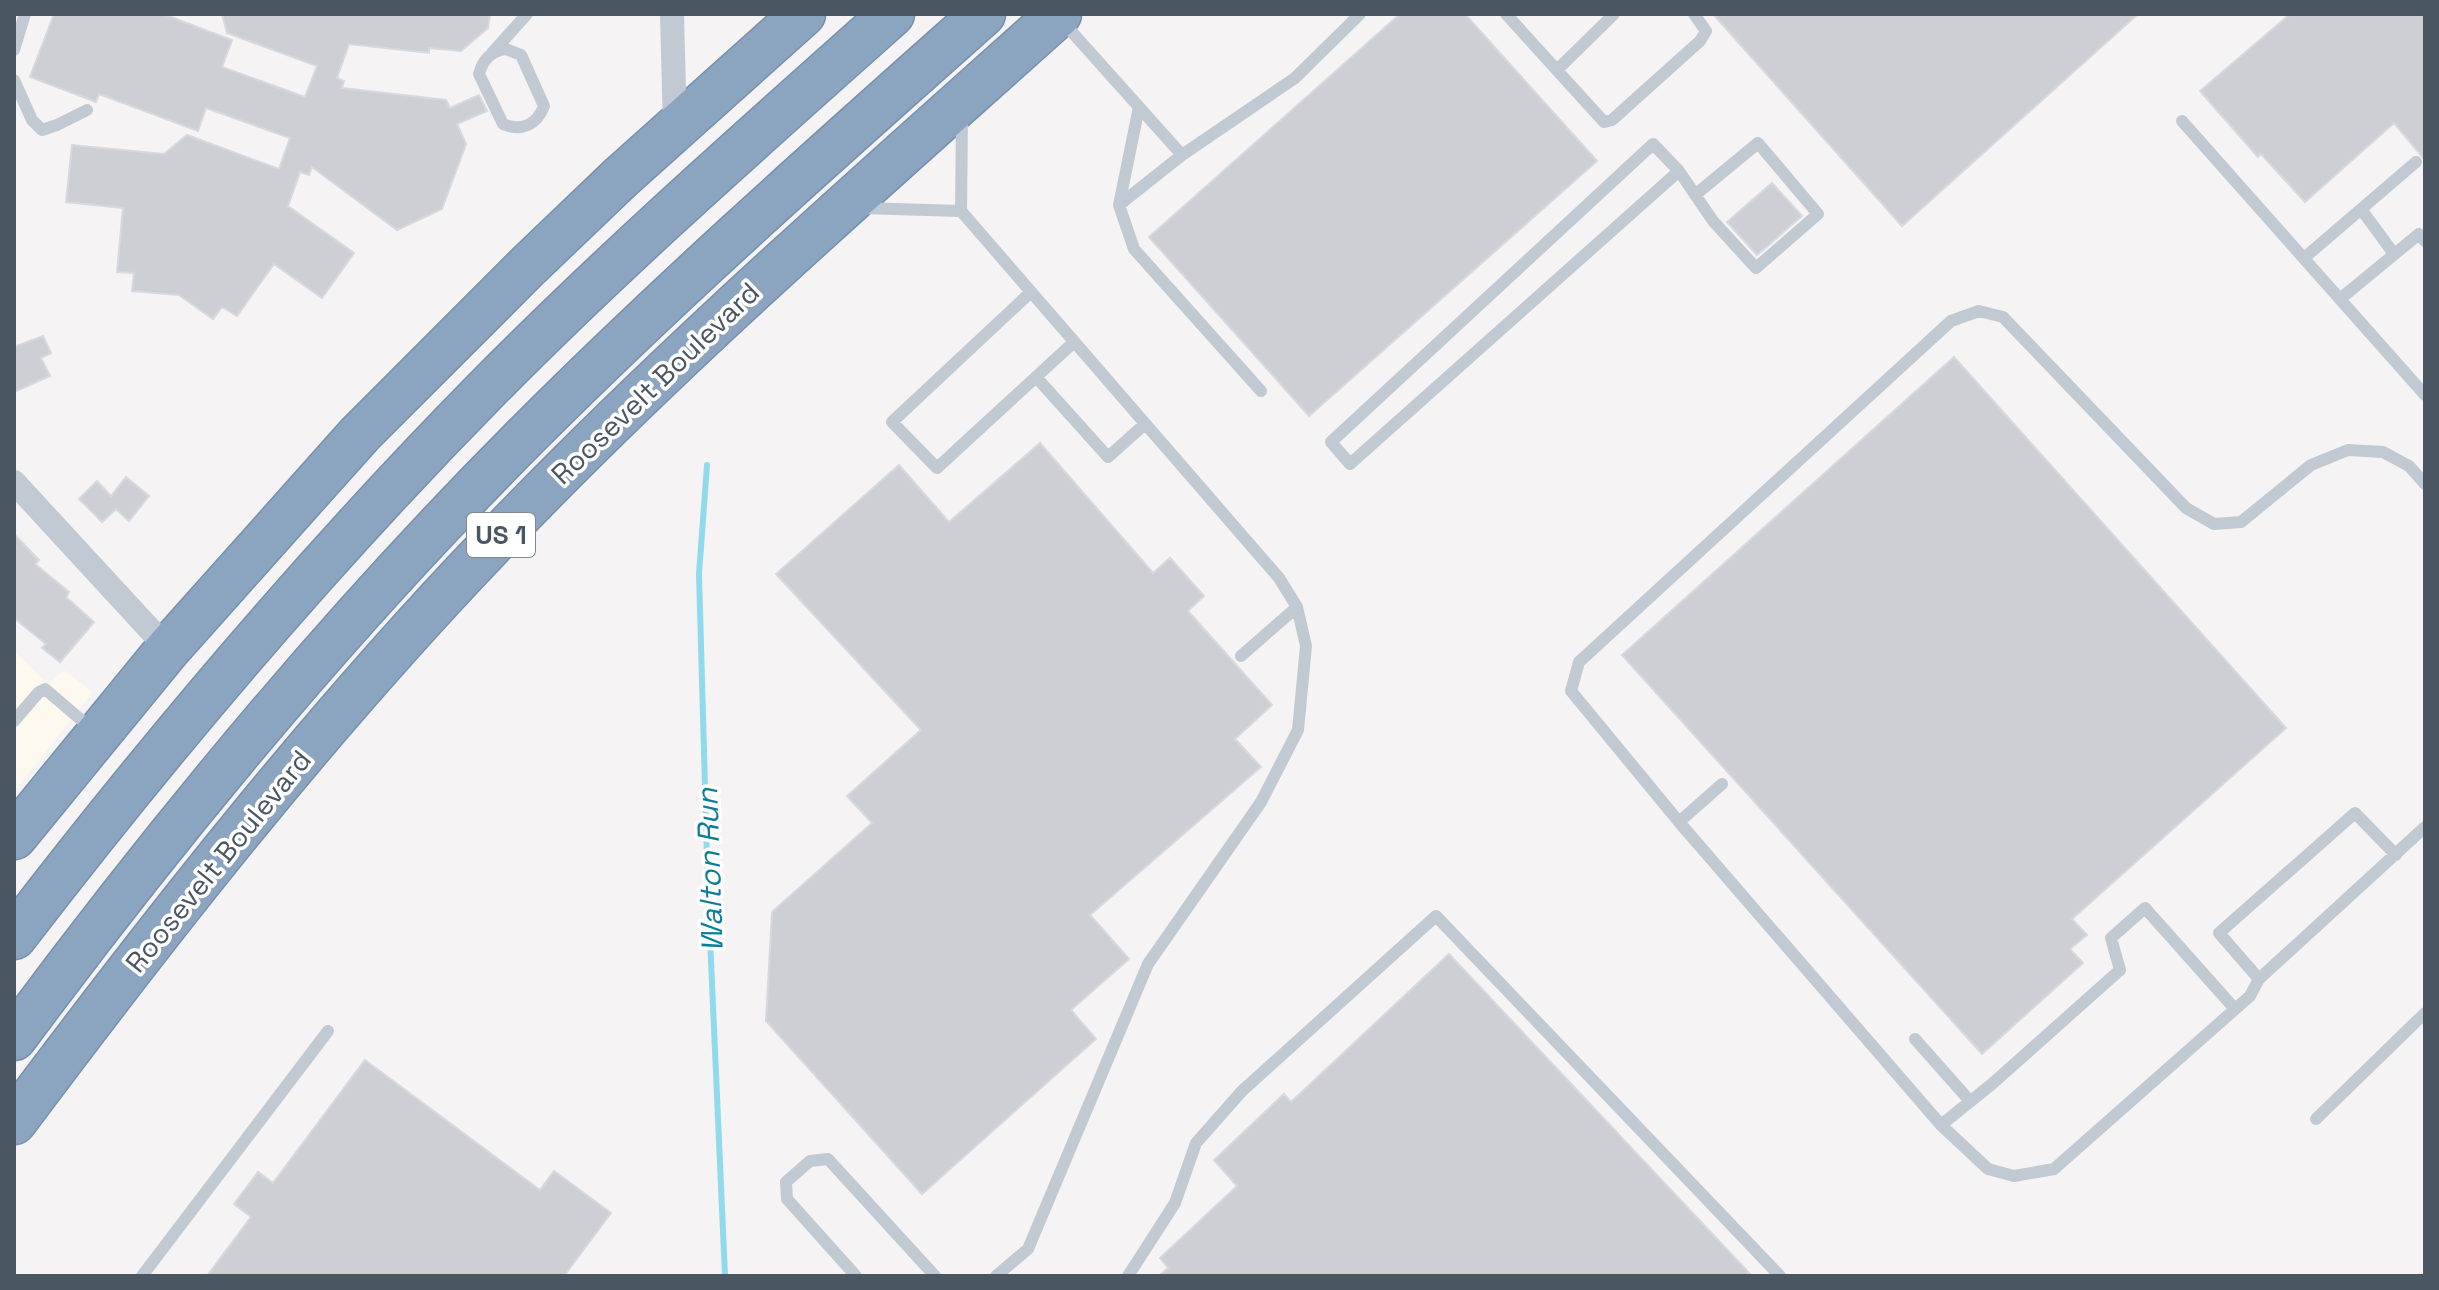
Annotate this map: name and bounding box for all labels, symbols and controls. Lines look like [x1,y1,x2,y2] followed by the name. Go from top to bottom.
[543,274,767,492] street label: Roosevelt Boulevard
[467,513,535,557] road number: US 1
[117,743,319,979] street label: Roosevelt Boulevard
[687,787,732,953] water label: Walton Run

